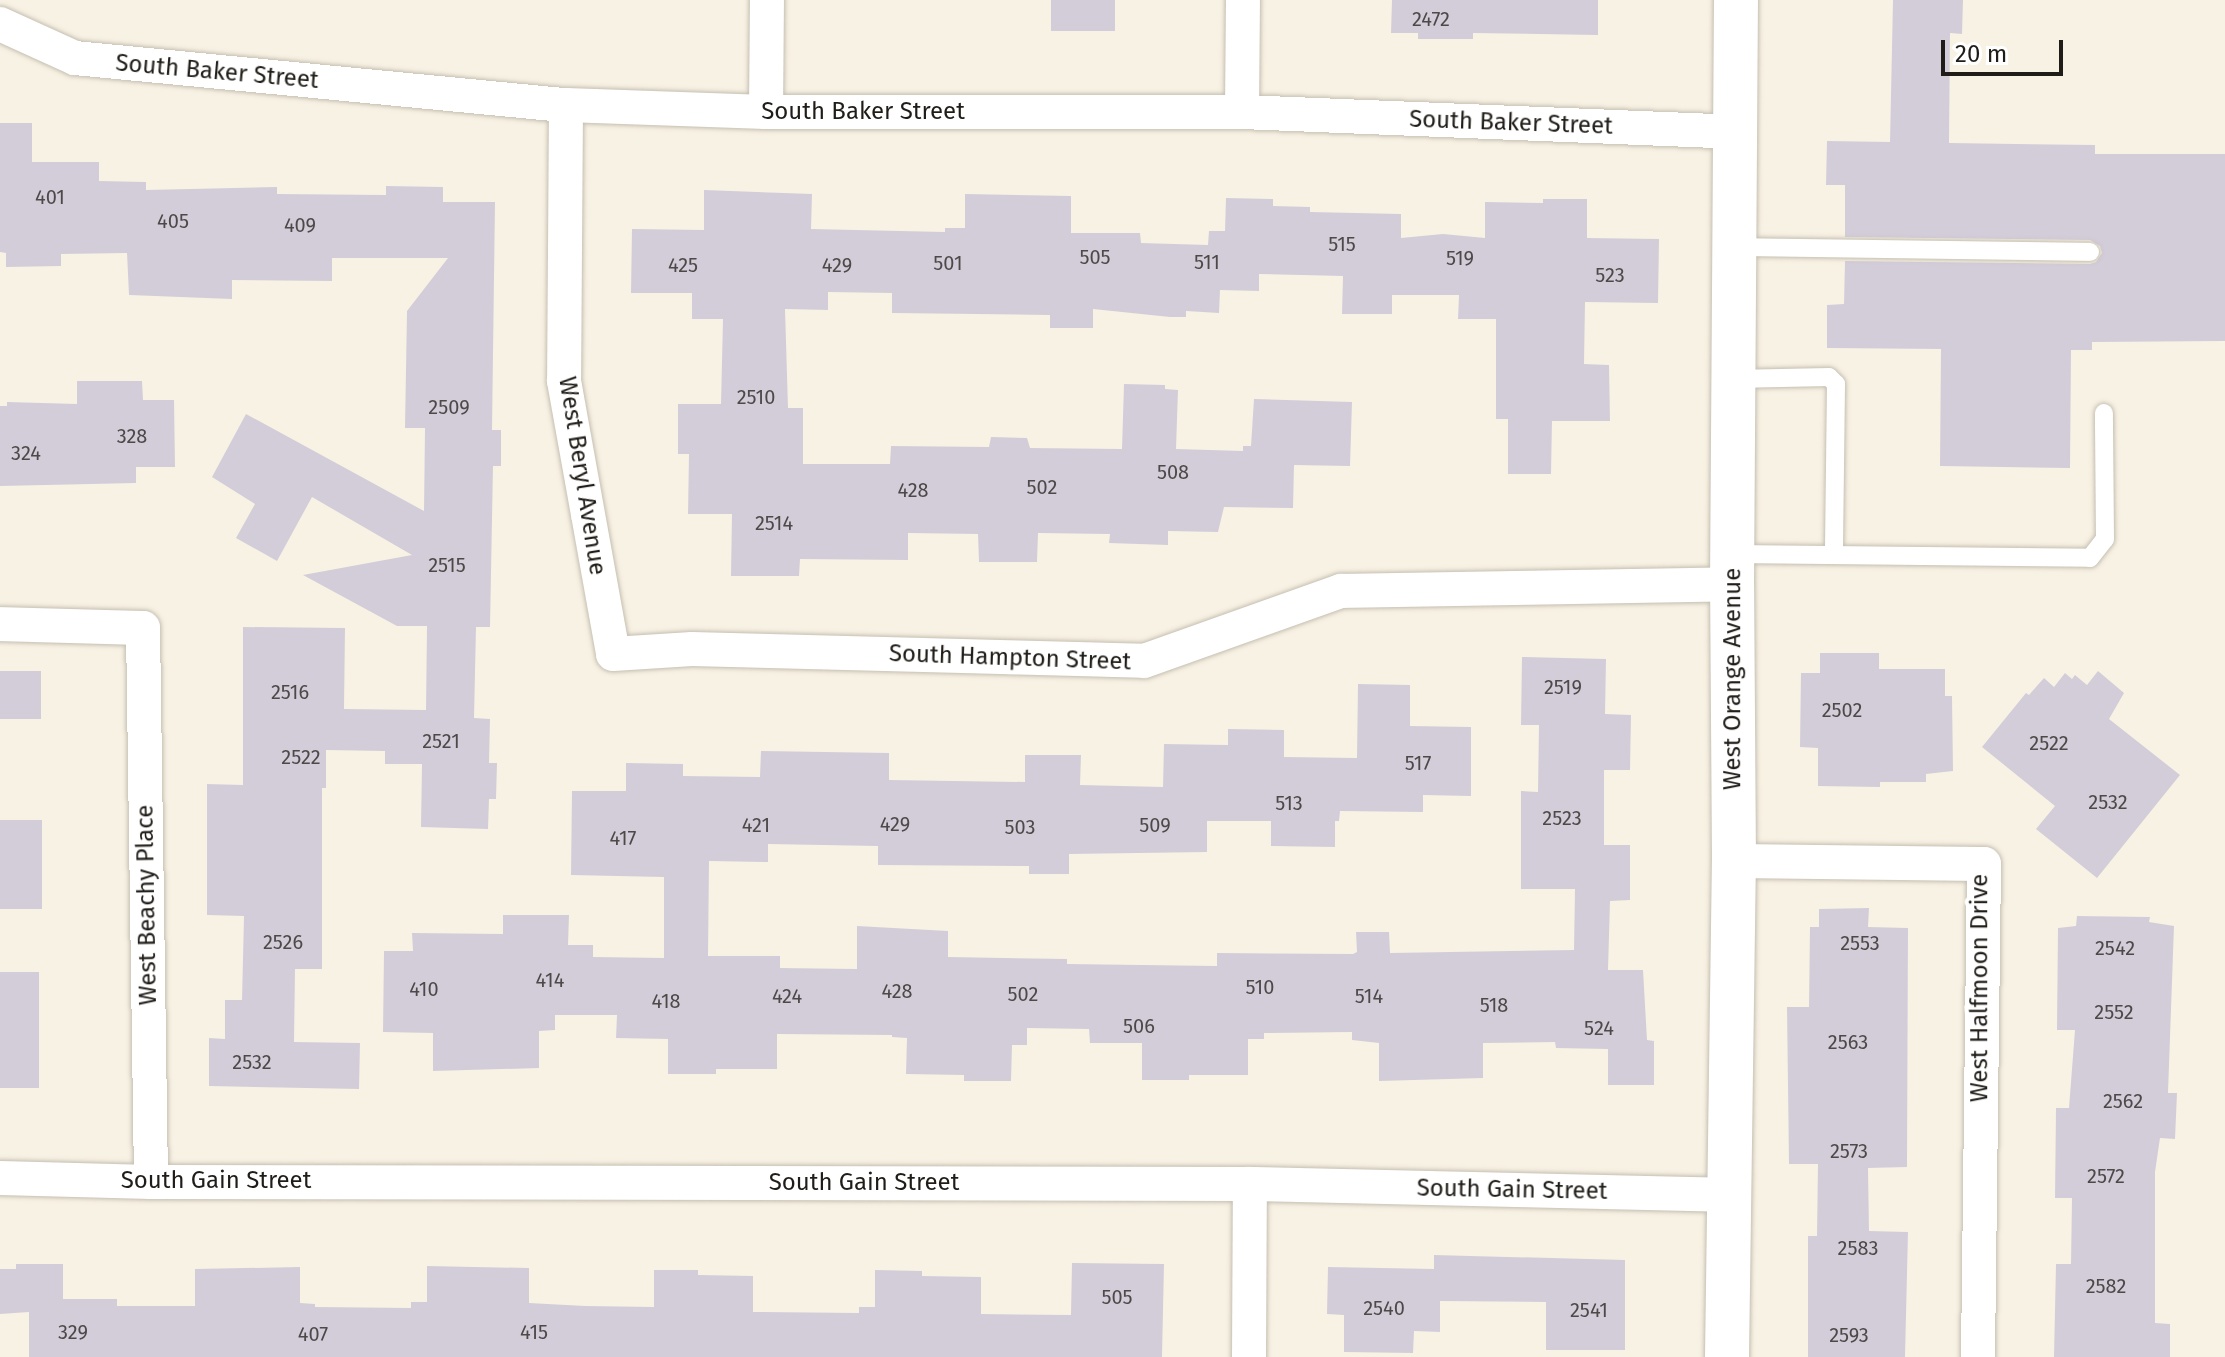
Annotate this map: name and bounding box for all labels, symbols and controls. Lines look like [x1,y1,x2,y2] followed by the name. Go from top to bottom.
[1412,7,1450,31] house number: 2472
[1945,24,2067,74] scale bar
[1955,40,2007,68] text: 20 m
[114,49,320,95] street label: South Baker Street
[761,98,965,126] street label: South Baker Street
[1409,105,1613,141] street label: South Baker Street
[35,185,65,209] house number: 401
[157,209,189,233] house number: 405
[284,213,316,237] house number: 409
[1328,232,1356,256] house number: 515
[1079,245,1111,269] house number: 505
[1446,246,1474,270] house number: 519
[1194,250,1220,274] house number: 511
[933,251,963,275] house number: 501
[668,253,698,277] house number: 425
[822,253,852,277] house number: 429
[1595,263,1625,287] house number: 523
[552,375,612,577] street label: West Beryl Avenue
[737,385,775,409] house number: 2510
[428,395,470,419] house number: 2509
[117,424,147,448] house number: 328
[11,441,41,465] house number: 324
[1157,460,1189,484] house number: 508
[1027,475,1057,499] house number: 502
[897,478,929,502] house number: 428
[755,511,793,535] house number: 2514
[428,553,466,577] house number: 2515
[1719,568,1747,790] street label: West Orange Avenue
[888,639,1132,677] street label: South Hampton Street
[1544,675,1582,699] house number: 2519
[271,680,309,704] house number: 2516
[1822,698,1862,722] house number: 2502
[422,729,460,753] house number: 2521
[2029,731,2069,755] house number: 2522
[281,745,321,769] house number: 2522
[1405,751,1431,775] house number: 517
[2088,790,2128,814] house number: 2532
[1275,791,1303,815] house number: 513
[131,804,163,1006] street label: West Beachy Place
[1542,806,1582,830] house number: 2523
[880,812,910,836] house number: 429
[742,813,770,837] house number: 421
[1139,813,1171,837] house number: 509
[1005,815,1035,839] house number: 503
[609,826,637,850] house number: 417
[1966,874,1994,1102] street label: West Halfmoon Drive
[263,930,303,954] house number: 2526
[1840,931,1880,955] house number: 2553
[2095,936,2135,960] house number: 2542
[536,968,564,992] house number: 414
[1246,975,1274,999] house number: 510
[409,977,439,1001] house number: 410
[881,979,913,1003] house number: 428
[1008,982,1038,1006] house number: 502
[772,984,802,1008] house number: 424
[1355,984,1383,1008] house number: 514
[651,989,681,1013] house number: 418
[1480,993,1508,1017] house number: 518
[2094,1000,2134,1024] house number: 2552
[1123,1014,1155,1038] house number: 506
[1584,1016,1614,1040] house number: 524
[1828,1030,1868,1054] house number: 2563
[232,1050,272,1074] house number: 2532
[2103,1089,2143,1113] house number: 2562
[1830,1139,1868,1163] house number: 2573
[2087,1164,2125,1188] house number: 2572
[121,1167,311,1195] street label: South Gain Street
[769,1169,959,1197] street label: South Gain Street
[1416,1174,1608,1206] street label: South Gain Street
[1838,1236,1878,1260] house number: 2583
[2086,1274,2126,1298] house number: 2582
[1101,1285,1133,1309] house number: 505
[1363,1296,1405,1320] house number: 2540
[1570,1298,1608,1322] house number: 2541
[58,1320,88,1344] house number: 329
[520,1320,548,1344] house number: 415
[298,1322,328,1346] house number: 407
[1829,1323,1869,1347] house number: 2593

